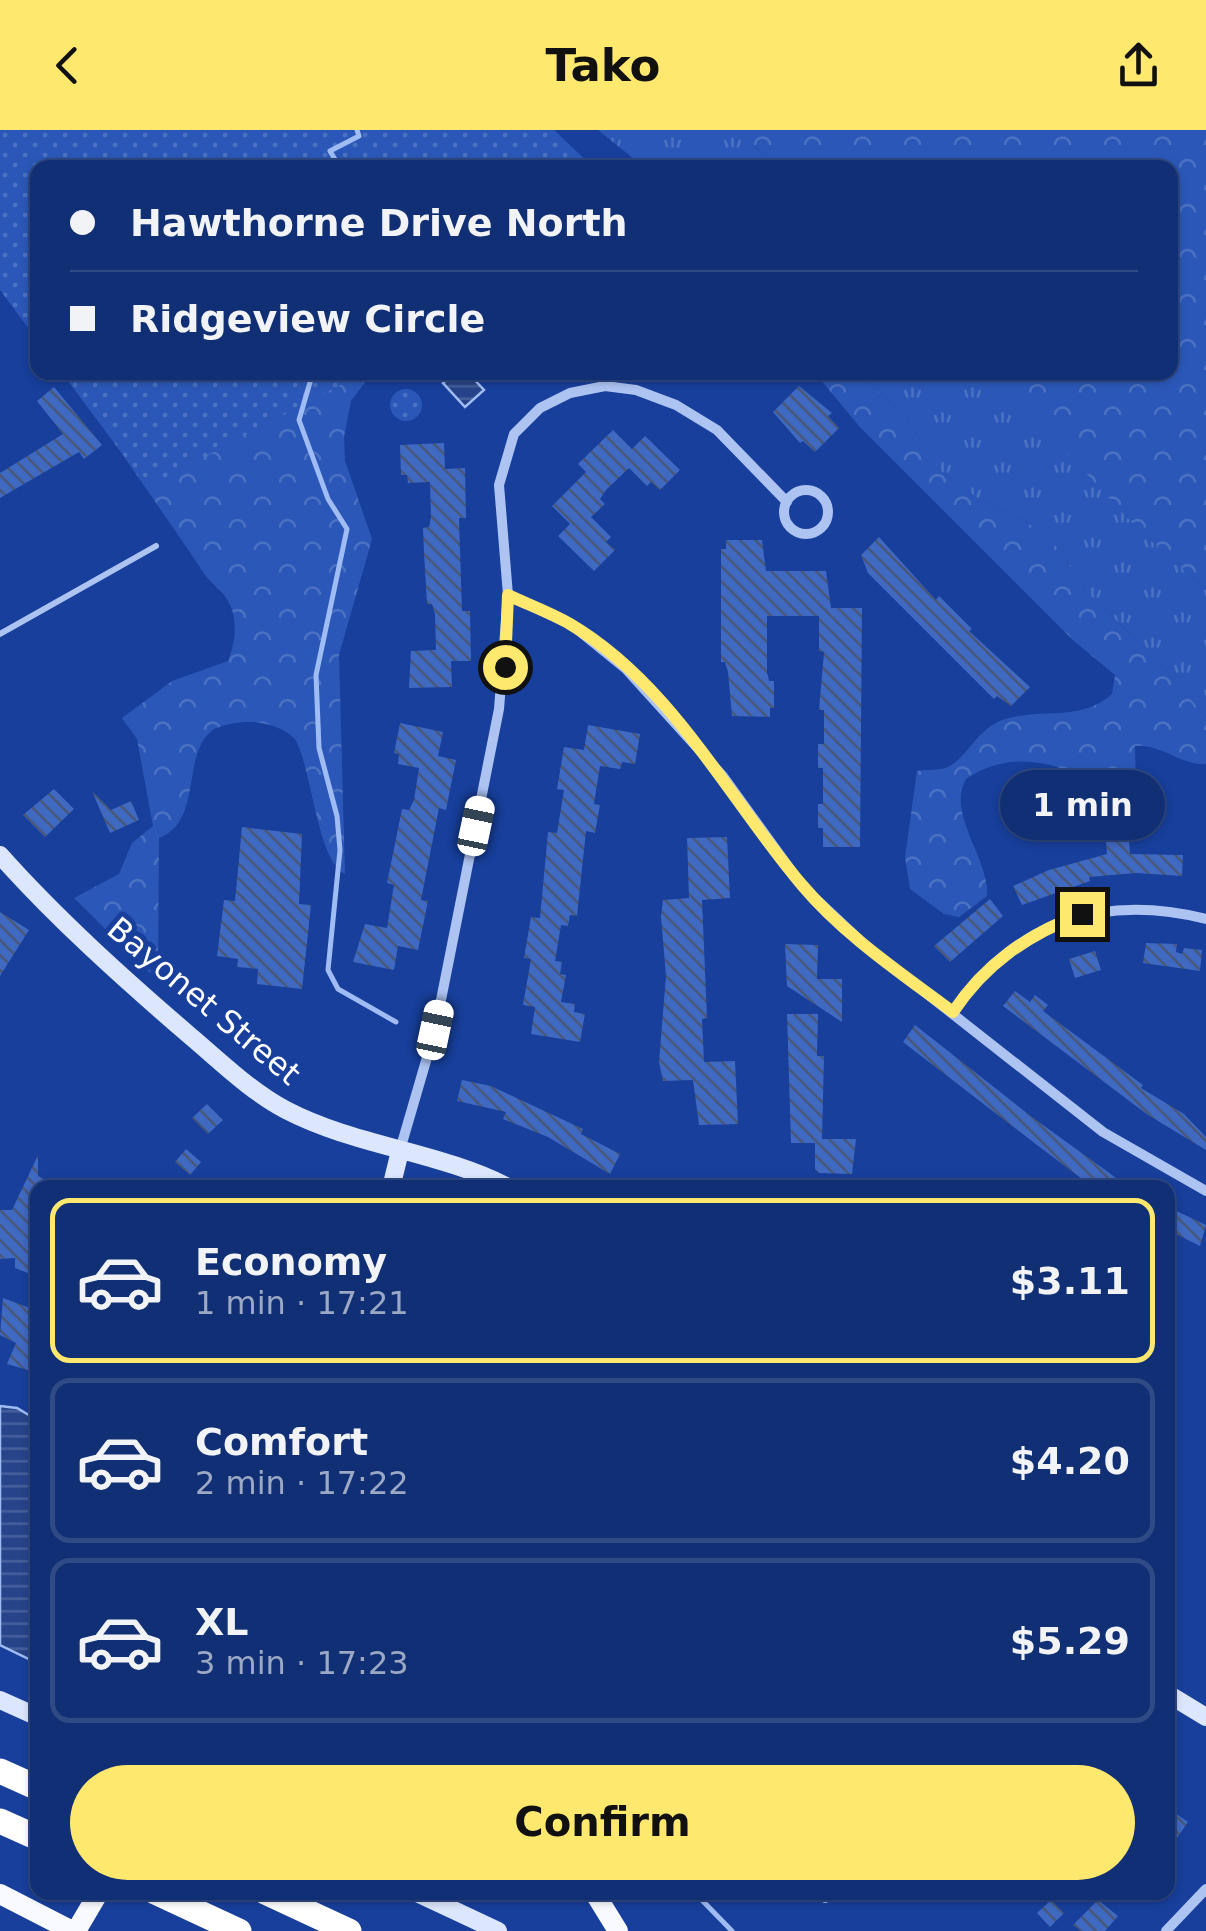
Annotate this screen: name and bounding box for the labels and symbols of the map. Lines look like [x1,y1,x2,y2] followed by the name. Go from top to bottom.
[483,645,528,690] route start
[1000,769,1164,839] callout: 1 min
[455,794,497,858] car
[1060,892,1105,937] route end
[100,909,308,1093] street label: Bayonet Street
[414,998,456,1062] car

